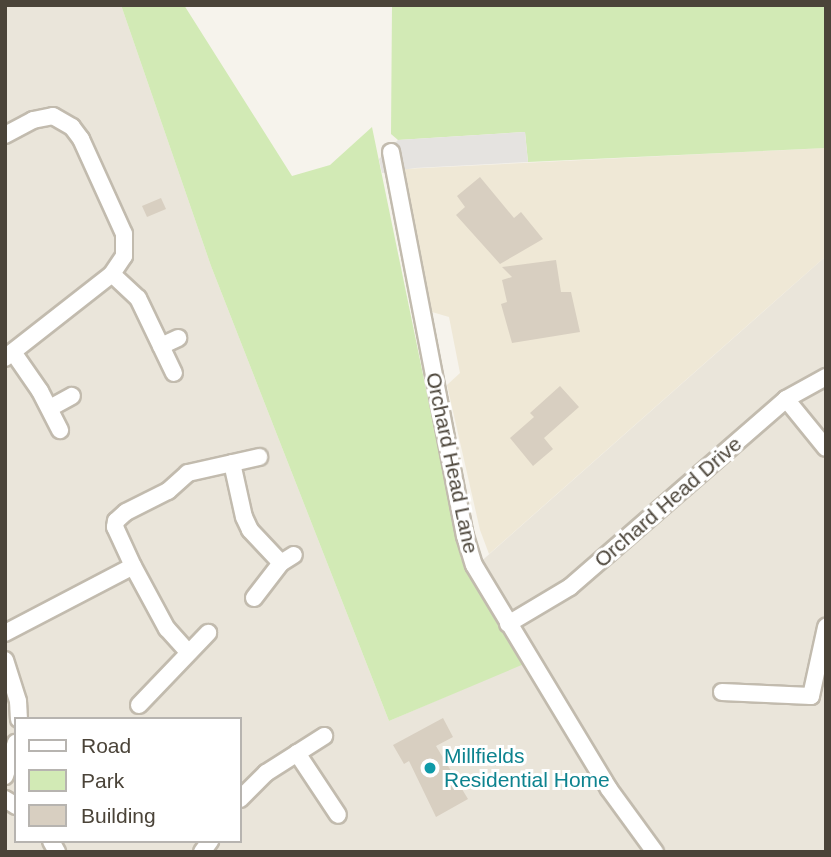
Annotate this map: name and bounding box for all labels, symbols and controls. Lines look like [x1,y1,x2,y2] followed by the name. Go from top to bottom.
[421,370,483,556] street label: Orchard Head Lane
[589,431,747,573] street label: Orchard Head Drive
[14,717,242,843] legend
[81,734,131,757] text: Road
[444,743,610,793] place label: Millfields Residential Home
[422,760,438,776] marker: Millfields Residential Home
[81,769,124,792] text: Park
[81,804,156,827] text: Building

